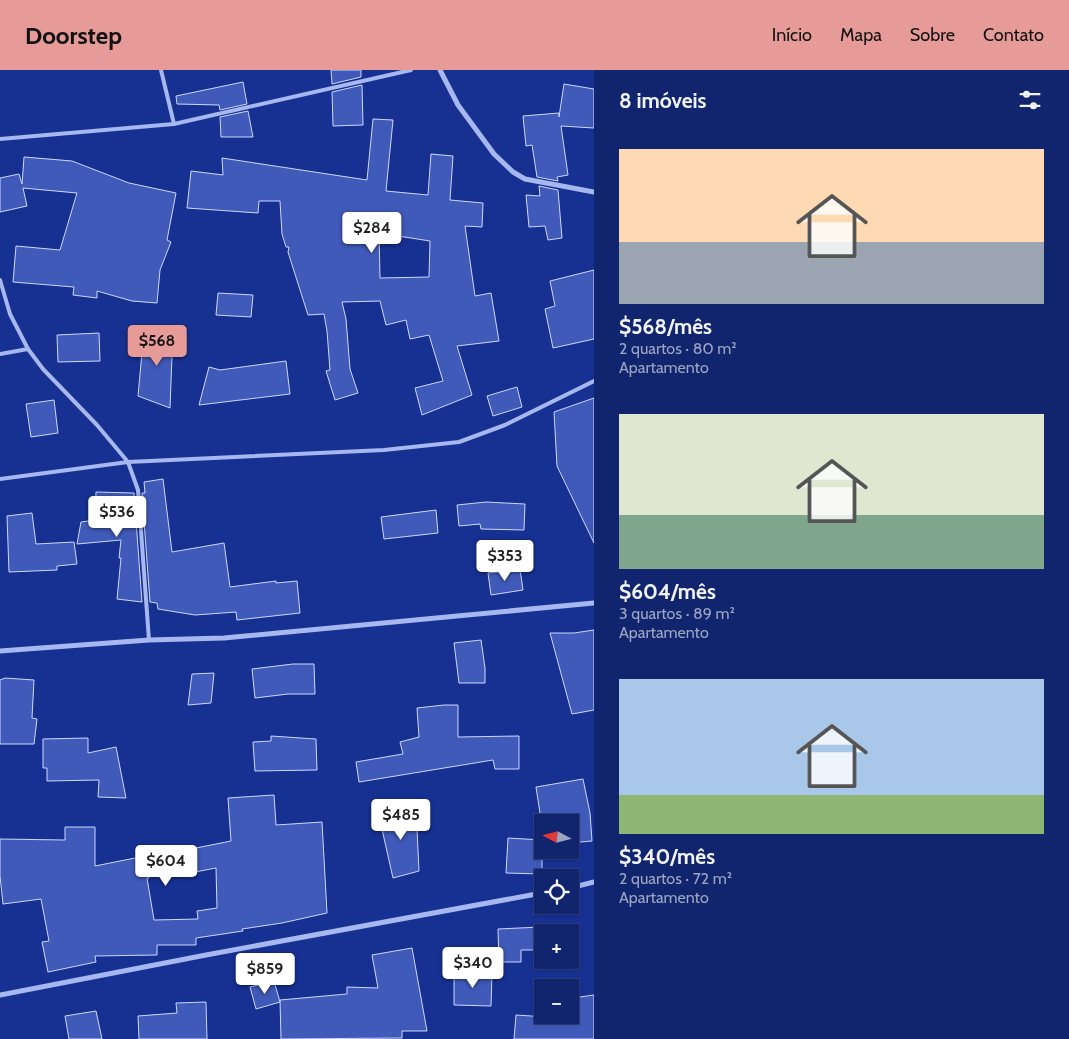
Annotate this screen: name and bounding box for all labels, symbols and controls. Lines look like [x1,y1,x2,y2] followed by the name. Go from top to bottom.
[25,21,122,50] text: Doorstep
[772,24,812,46] text: Início
[840,24,882,46] text: Mapa
[910,24,955,46] text: Sobre
[983,24,1044,46] text: Contato
[1016,86,1044,114] icon: filters
[619,88,706,113] text: 8 imóveis
[787,181,877,271] icon: home
[342,212,402,254] pin: $284
[353,218,391,237] text: $284
[619,314,712,339] text: $568/mês
[127,324,187,367] pin: $568
[139,331,175,350] text: $568
[619,339,737,358] text: 2 quartos · 80 m²
[619,358,709,377] text: Apartamento
[787,446,877,536] icon: home
[87,496,147,538] pin: $536
[99,502,135,521] text: $536
[475,540,535,582] pin: $353
[487,546,523,565] text: $353
[619,579,716,604] text: $604/mês
[619,604,735,623] text: 3 quartos · 89 m²
[619,623,709,642] text: Apartamento
[787,711,877,801] icon: home
[371,798,431,841] pin: $485
[382,805,420,824] text: $485
[534,814,579,859] north arrow
[534,814,579,1024] map controls
[136,844,196,887] pin: $604
[619,844,715,869] text: $340/mês
[146,851,186,870] text: $604
[534,869,579,914] button: locate
[619,869,732,888] text: 2 quartos · 72 m²
[619,888,709,907] text: Apartamento
[534,924,579,969] button: +
[443,946,503,989] pin: $340
[235,952,295,995] pin: $859
[453,953,493,972] text: $340
[247,959,283,978] text: $859
[534,979,579,1024] button: −

